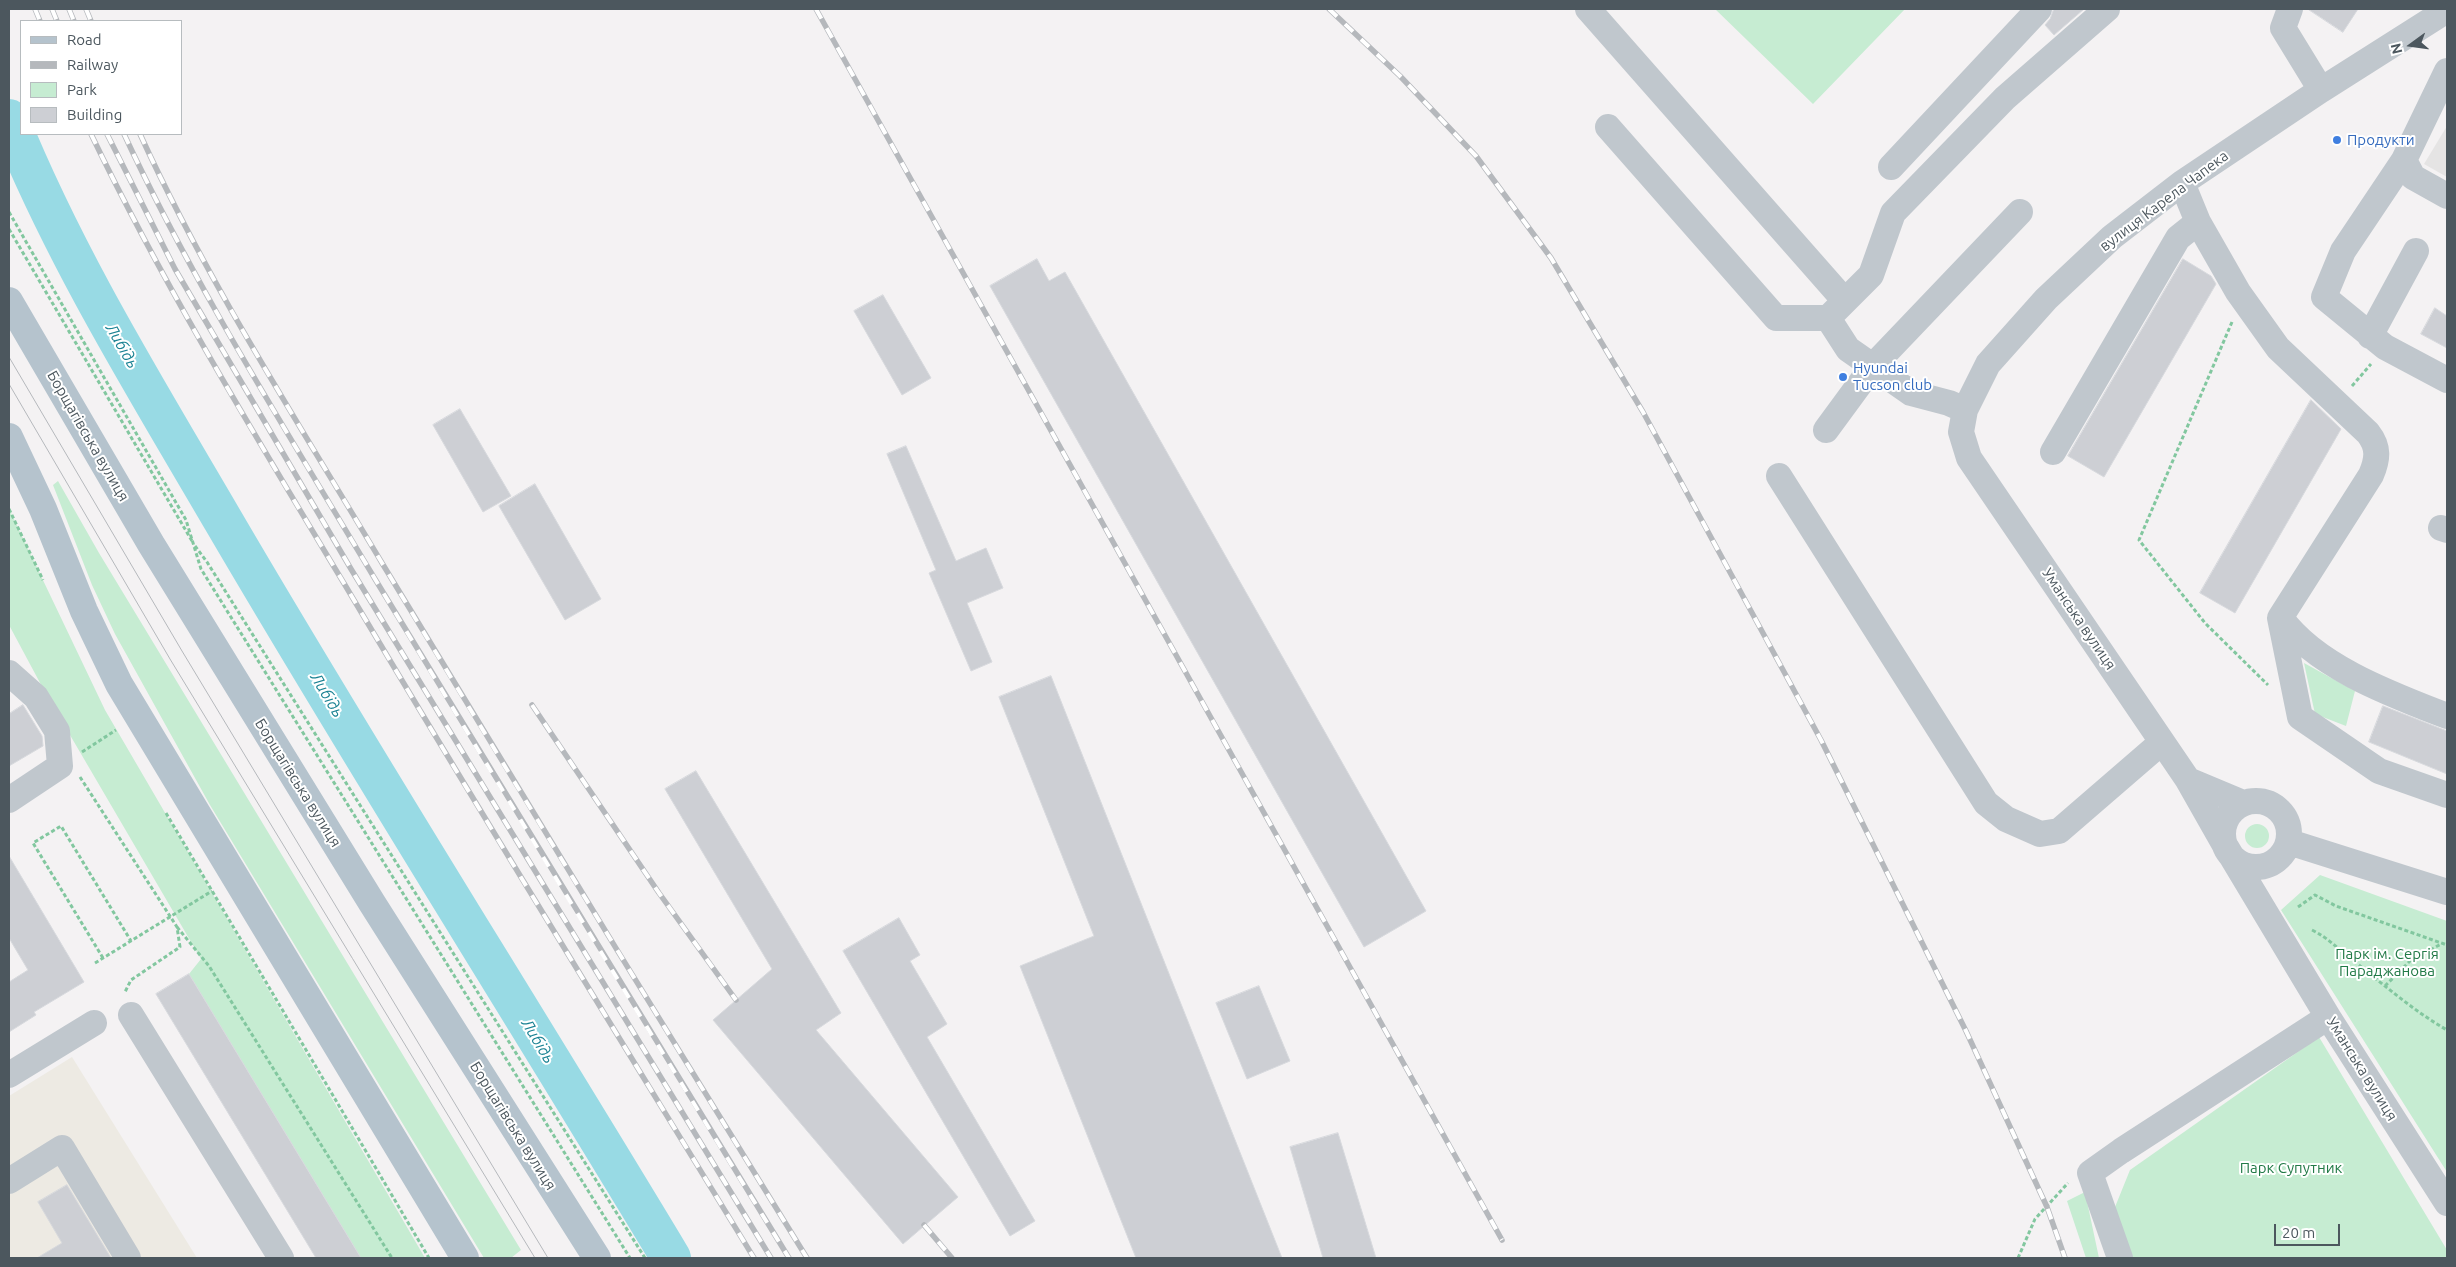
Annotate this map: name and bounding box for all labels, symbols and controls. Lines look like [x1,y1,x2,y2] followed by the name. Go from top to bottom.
[20,20,182,135] legend
[2386,20,2436,70] north arrow
[67,31,102,48] text: Road
[2387,42,2405,56] text: N
[67,56,118,73] text: Railway
[67,81,97,98] text: Park
[67,106,122,123] text: Building
[2347,131,2415,149] place label: Продукти
[2331,134,2343,146] marker: Продукти
[2096,147,2232,255] street label: вулиця Карела Чапека
[102,320,142,372] water label: Либідь
[1853,359,1932,394] place label: Hyundai Tucson club
[43,367,133,505] street label: Борщагівська вулиця
[1837,371,1849,383] marker: Hyundai Tucson club
[2038,565,2120,673] street label: Уманська вулиця
[306,669,348,721] water label: Либідь
[251,715,345,851] street label: Борщагівська вулиця
[2335,945,2439,980] park label: Парк ім. Сергія Параджанова
[2323,1014,2401,1124] street label: Уманська вулиця
[517,1015,559,1067] water label: Либідь
[466,1058,560,1194] street label: Борщагівська вулиця
[2240,1159,2342,1177] park label: Парк Супутник
[2276,1214,2342,1246] scale bar
[2282,1224,2315,1241] text: 20 m

